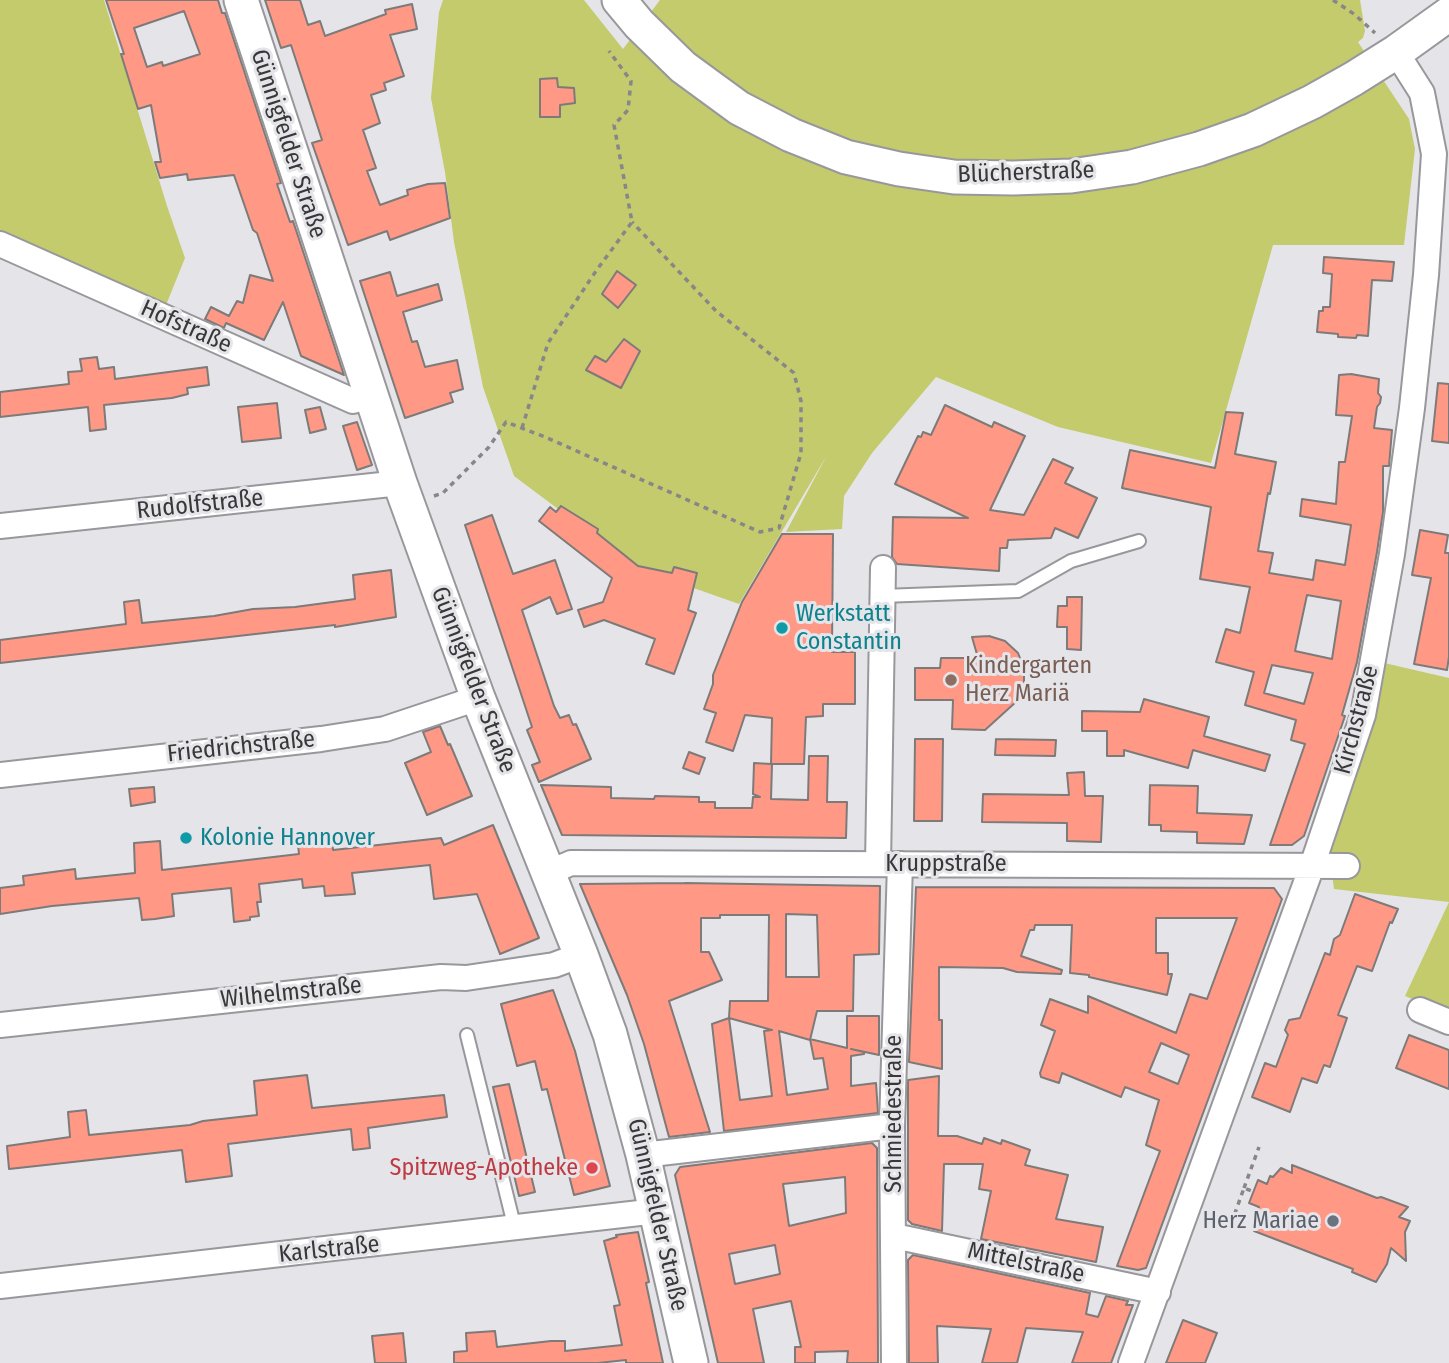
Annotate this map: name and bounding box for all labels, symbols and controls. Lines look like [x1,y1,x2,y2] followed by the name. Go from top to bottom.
[244,46,332,242] street label: Günnigfelder Straße
[957,156,1095,190] street label: Blücherstraße
[136,294,236,360] street label: Hofstraße
[135,484,265,526] street label: Rudolfstraße
[424,583,522,777] street label: Günnigfelder Straße
[796,600,902,656] place label: Werkstatt Constantin
[774,620,790,636] marker: Werkstatt Constantin
[965,652,1092,708] place label: Kindergarten Herz Mariä
[1329,662,1385,778] street label: Kirchstraße
[943,672,959,688] marker: Kindergarten Herz Mariä
[166,725,316,769] street label: Friedrichstraße
[200,824,375,852] place label: Kolonie Hannover
[178,830,194,846] marker: Kolonie Hannover
[885,850,1007,878] street label: Kruppstraße
[219,971,363,1015] street label: Wilhelmstraße
[880,1035,908,1193] street label: Schmiedestraße
[621,1116,693,1314] street label: Günnigfelder Straße
[390,1154,578,1182] place label: Spitzweg-Apotheke
[584,1160,600,1176] marker: Spitzweg-Apotheke
[1202,1207,1319,1235] place label: Herz Mariae
[1325,1213,1341,1229] marker: Herz Mariae
[277,1230,381,1270] street label: Karlstraße
[965,1237,1087,1289] street label: Mittelstraße

